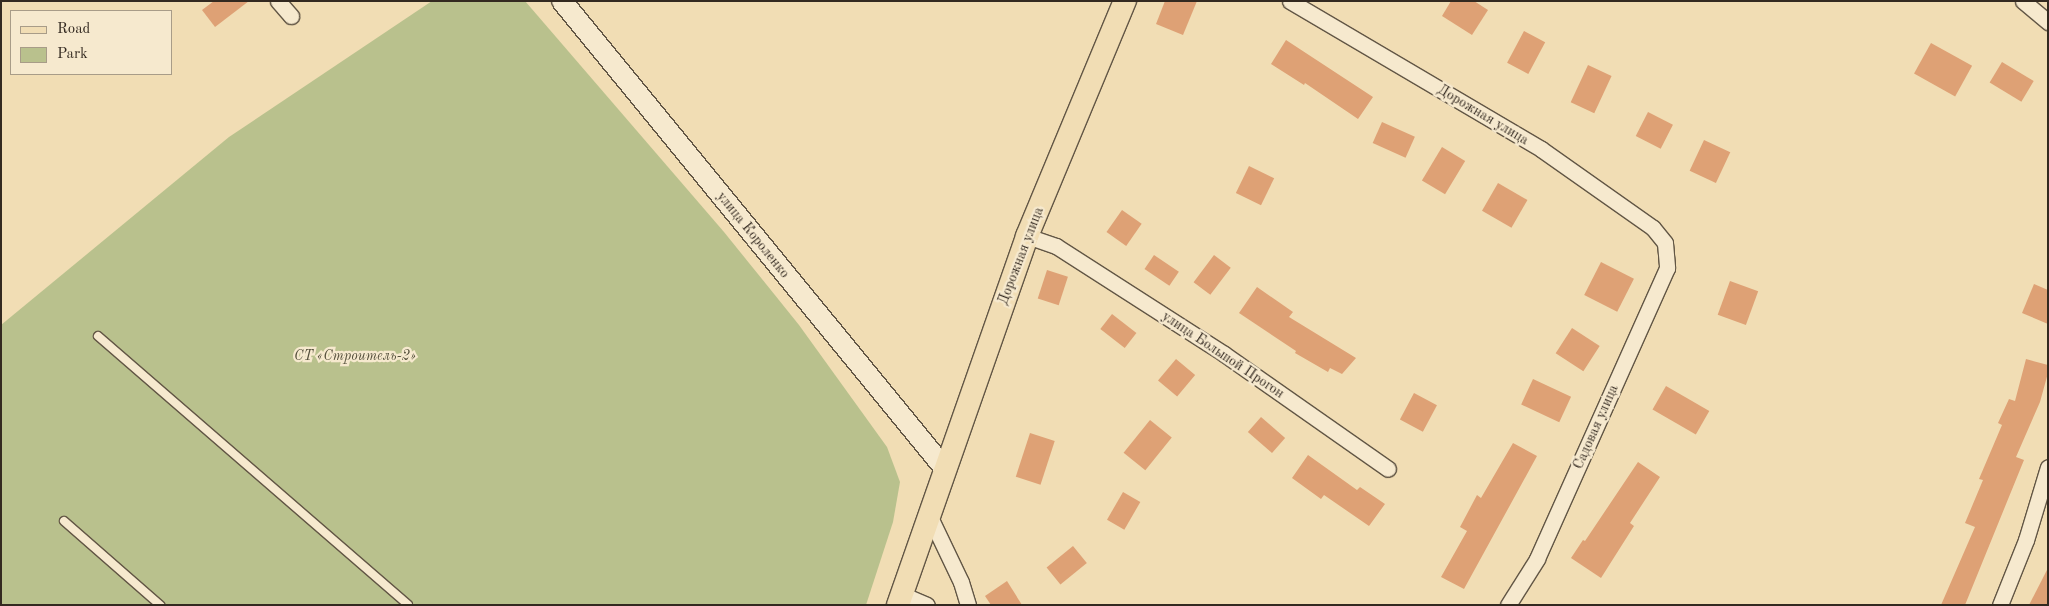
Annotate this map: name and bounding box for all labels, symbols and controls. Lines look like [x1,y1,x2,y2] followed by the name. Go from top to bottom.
[10,10,172,75] legend
[57,22,90,37] text: Road
[57,47,88,62] text: Park
[1434,81,1532,149] street label: Дорожная улица
[713,188,793,282] street label: улица Короленко
[995,205,1047,307] street label: Дорожная улица
[1159,308,1287,402] street label: улица Большой Прогон
[294,348,416,364] park label: СТ «Строитель-2»
[1570,382,1622,472] street label: Садовая улица

